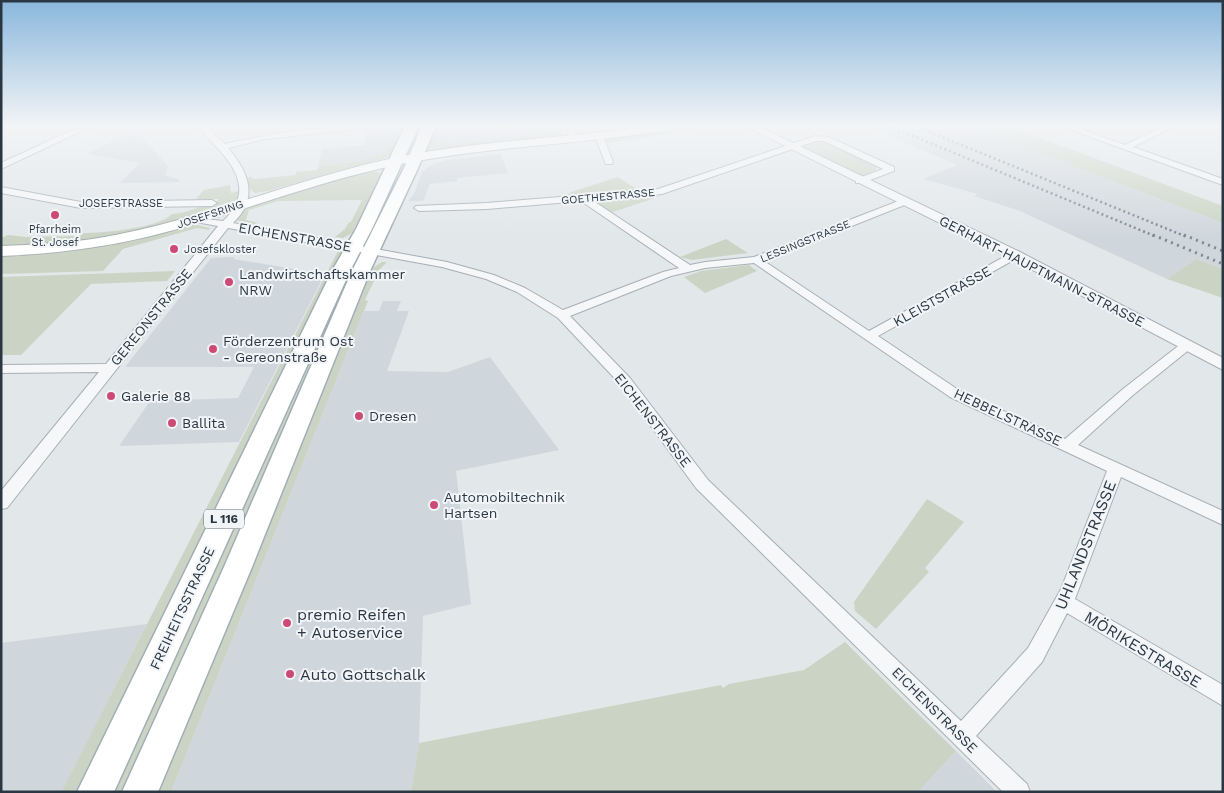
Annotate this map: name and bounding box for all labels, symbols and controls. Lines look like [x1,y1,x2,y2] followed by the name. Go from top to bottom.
[561,186,655,207] street label: GOETHESTRASSE
[79,197,163,210] street label: JOSEFSTRASSE
[175,198,245,231] street label: JOSEFSRING
[49,209,61,221] marker: Pfarrheim St. Josef
[937,212,1147,330] street label: GERHART-HAUPTMANN-STRASSE
[758,217,852,265] street label: LESSINGSTRASSE
[237,219,353,255] street label: EICHENSTRASSE
[29,223,81,249] place label: Pfarrheim St. Josef
[168,243,180,255] marker: Josefskloster
[184,243,257,256] place label: Josefskloster
[890,262,994,330] street label: KLEISTSTRASSE
[107,265,195,369] street label: GEREONSTRASSE
[239,266,406,298] place label: Landwirtschaftskammer NRW
[223,276,235,288] marker: Landwirtschaftskammer NRW
[223,333,353,365] place label: Förderzentrum Ost - Gereonstraße
[207,343,219,355] marker: Förderzentrum Ost - Gereonstraße
[611,370,695,470] street label: EICHENSTRASSE
[952,385,1065,449] street label: HEBBELSTRASSE
[121,388,191,404] place label: Galerie 88
[105,390,117,402] marker: Galerie 88
[369,408,417,424] place label: Dresen
[353,410,365,422] marker: Dresen
[182,415,225,431] place label: Ballita
[166,417,178,429] marker: Ballita
[1051,478,1120,613] street label: UHLANDSTRASSE
[444,489,565,521] place label: Automobiltechnik Hartsen
[428,499,440,511] marker: Automobiltechnik Hartsen
[204,509,244,528] road number: L 116
[147,544,218,672] street label: FREIHEITSSTRASSE
[297,605,406,642] place label: premio Reifen + Autoservice
[1081,607,1205,692] street label: MÖRIKESTRASSE
[281,617,293,629] marker: premio Reifen + Autoservice
[889,664,981,756] street label: EICHENSTRASSE
[300,665,426,684] place label: Auto Gottschalk
[284,668,296,680] marker: Auto Gottschalk

